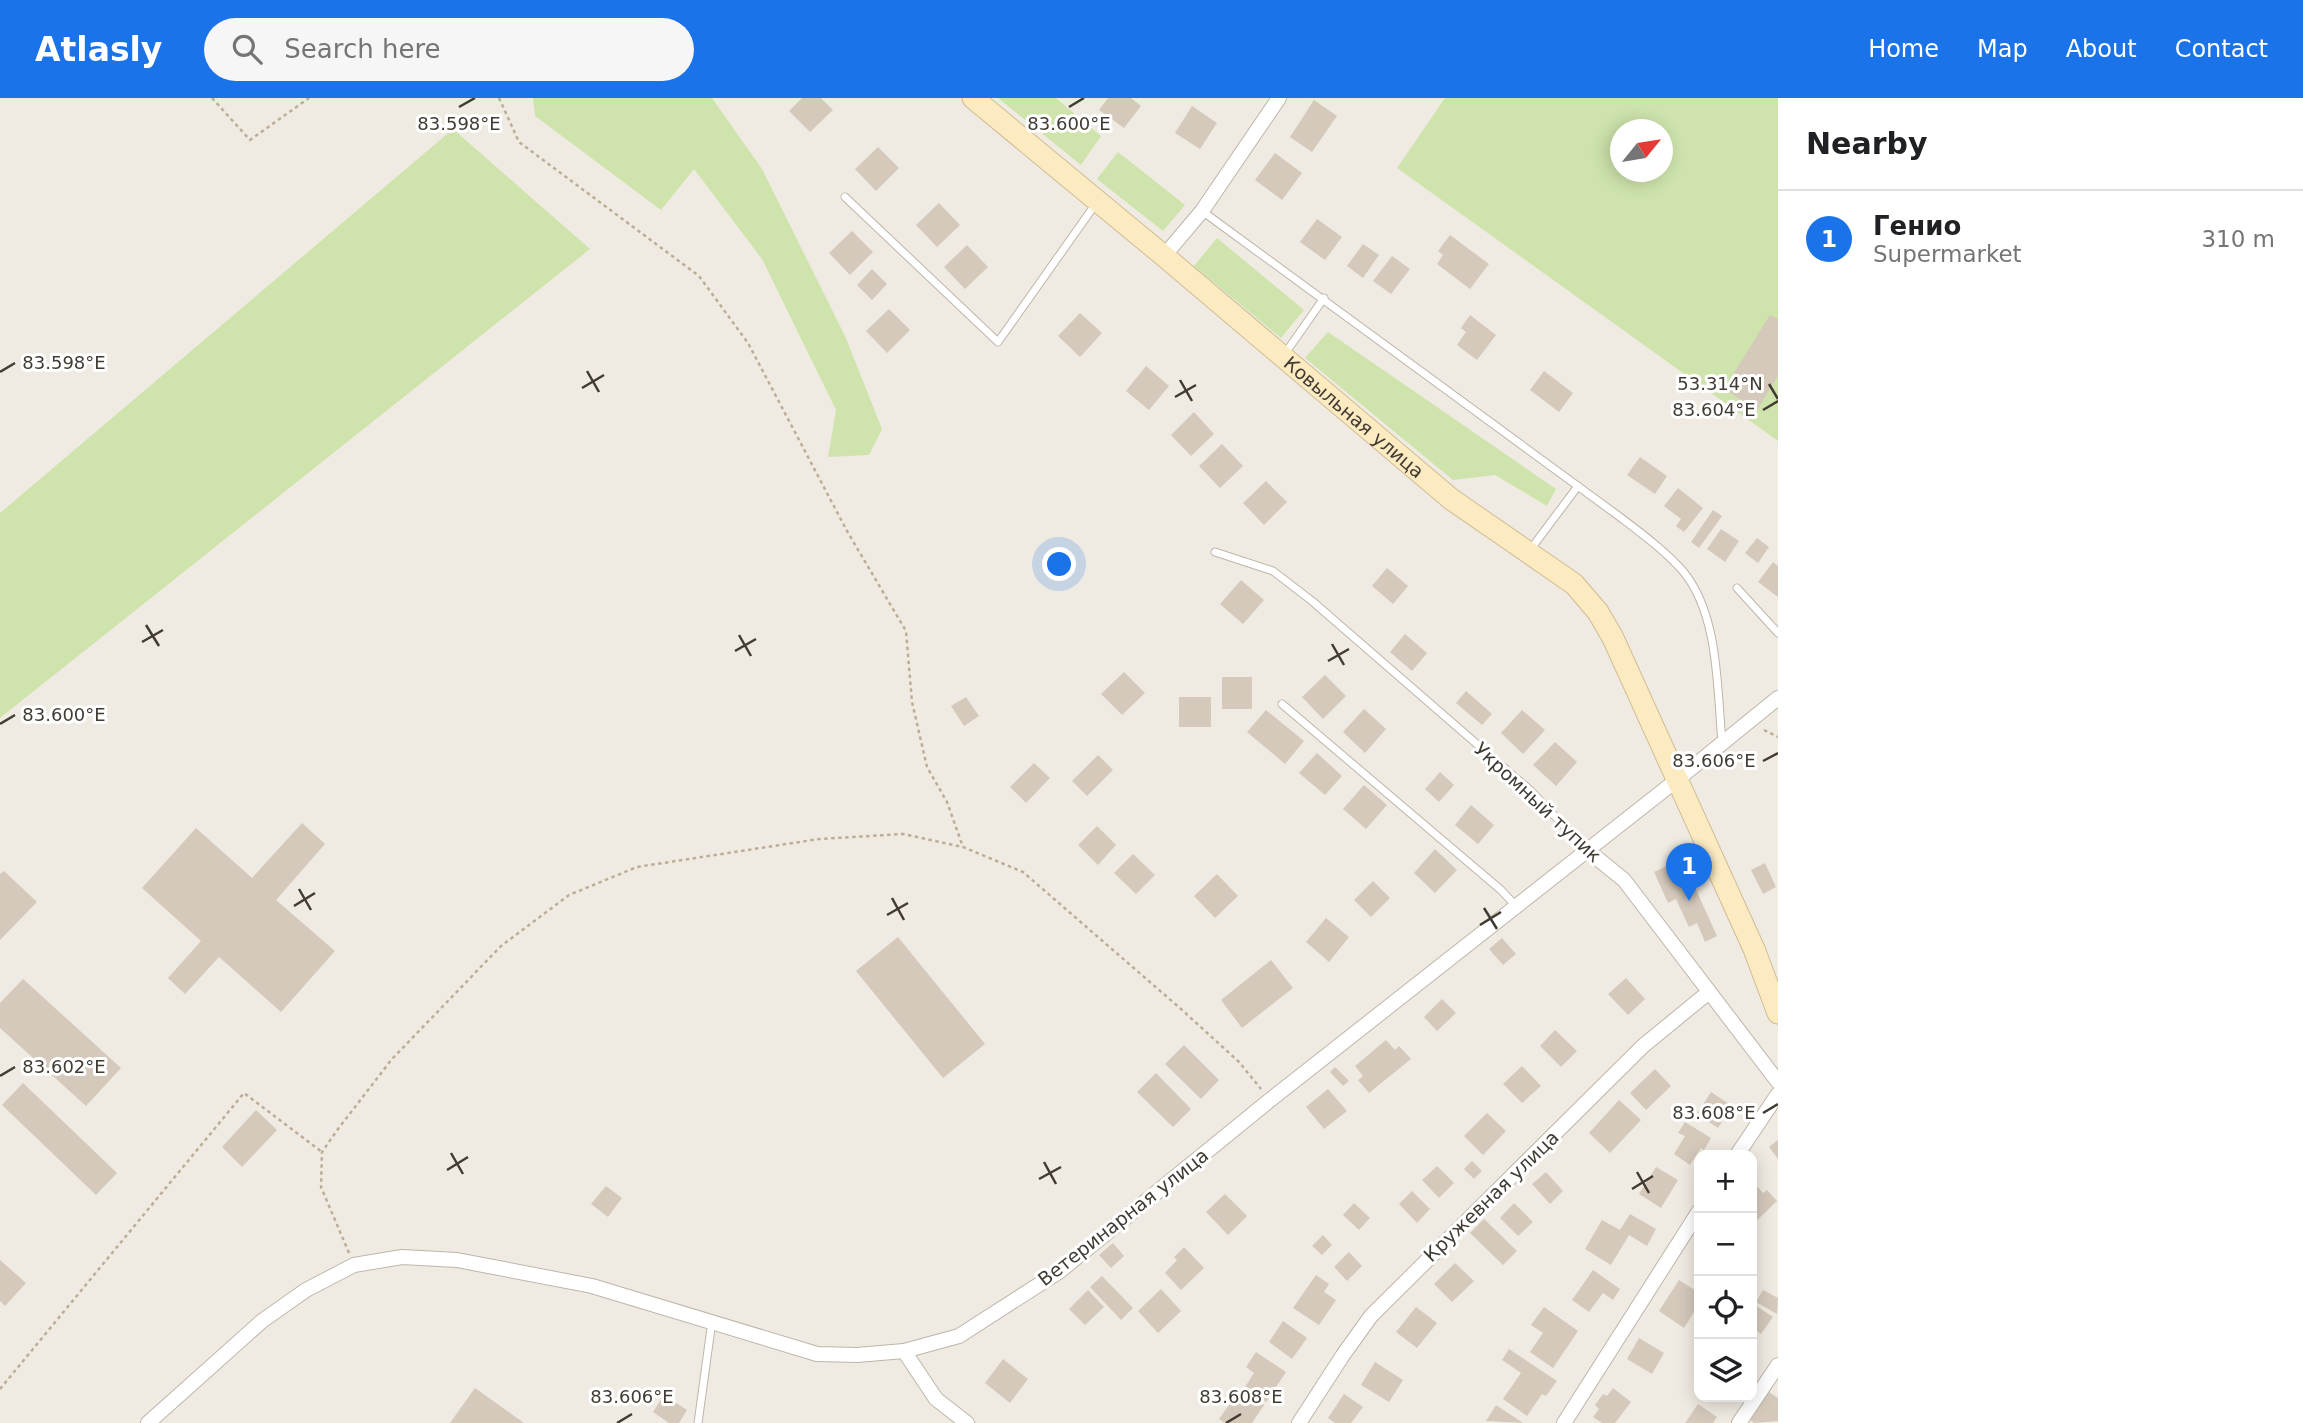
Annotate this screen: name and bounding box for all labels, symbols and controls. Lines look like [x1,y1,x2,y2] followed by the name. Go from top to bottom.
[204,18,694,81] search box
[35,30,162,69] text: Atlasly
[228,30,266,68] icon: search
[284,34,441,64] text: Search here
[1868,35,1939,63] text: Home
[1977,35,2028,63] text: Map
[2066,35,2137,63] text: About
[2175,35,2268,63] text: Contact
[417,113,501,134] text: 83.598°E
[1027,113,1111,134] text: 83.600°E
[1610,119,1673,182] north arrow
[1806,126,1928,161] text: Nearby
[1873,211,1961,241] text: Генио
[1821,226,1837,252] text: 1
[2201,226,2275,252] text: 310 m
[1873,241,2022,267] text: Supermarket
[22,352,106,373] text: 83.598°E
[1280,352,1429,482] street label: Ковыльная улица
[1677,373,1763,394] text: 53.314°N
[1672,399,1756,420] text: 83.604°E
[1042,547,1076,581] your location
[22,704,106,725] text: 83.600°E
[1470,738,1606,866] street label: Укромный тупик
[1672,750,1756,771] text: 83.606°E
[1666,843,1712,901] pin: 1
[22,1056,106,1077] text: 83.602°E
[1672,1102,1756,1123] text: 83.608°E
[1419,1126,1563,1266] street label: Кружевная улица
[1034,1144,1212,1290] street label: Ветеринарная улица
[1694,1150,1757,1402] map controls
[1694,1150,1757,1213] button: +
[1694,1213,1757,1276] button: −
[1694,1276,1757,1339] button: locate
[1694,1339,1757,1402] button: layers
[590,1386,674,1407] text: 83.606°E
[1199,1386,1283,1407] text: 83.608°E

